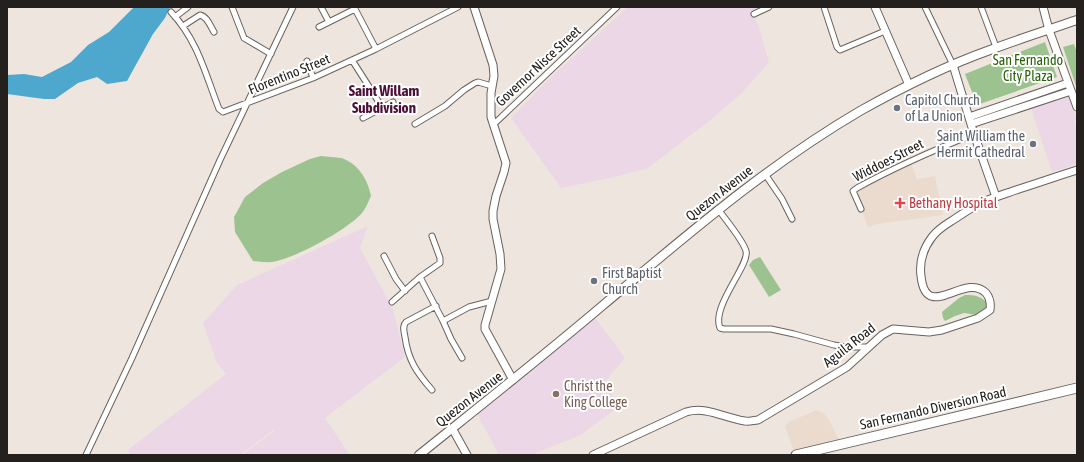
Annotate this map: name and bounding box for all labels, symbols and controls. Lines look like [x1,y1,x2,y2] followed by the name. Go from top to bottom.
[492,23,584,109] street label: Governor Nisce Street
[246,50,332,98] street label: Florentino Street
[993,52,1063,84] park label: San Fernando City Plaza
[349,82,419,116] district label: Saint Willam Subdivision
[905,92,980,124] place label: Capitol Church of La Union
[892,103,902,113] marker: Capitol Church of La Union
[937,128,1025,160] place label: Saint William the Hermit Cathedral
[850,135,926,185] street label: Widdoes Street
[1028,139,1038,149] marker: Saint William the Hermit Cathedral
[682,162,756,224] street label: Quezon Avenue
[909,195,998,211] place label: Bethany Hospital
[894,197,906,209] marker: Bethany Hospital
[602,265,662,297] place label: First Baptist Church
[589,276,599,286] marker: First Baptist Church
[820,320,878,370] street label: Aguila Road
[432,368,506,430] street label: Quezon Avenue
[564,378,627,410] place label: Christ the King College
[858,383,1008,433] street label: San Fernando Diversion Road
[551,389,561,399] marker: Christ the King College

